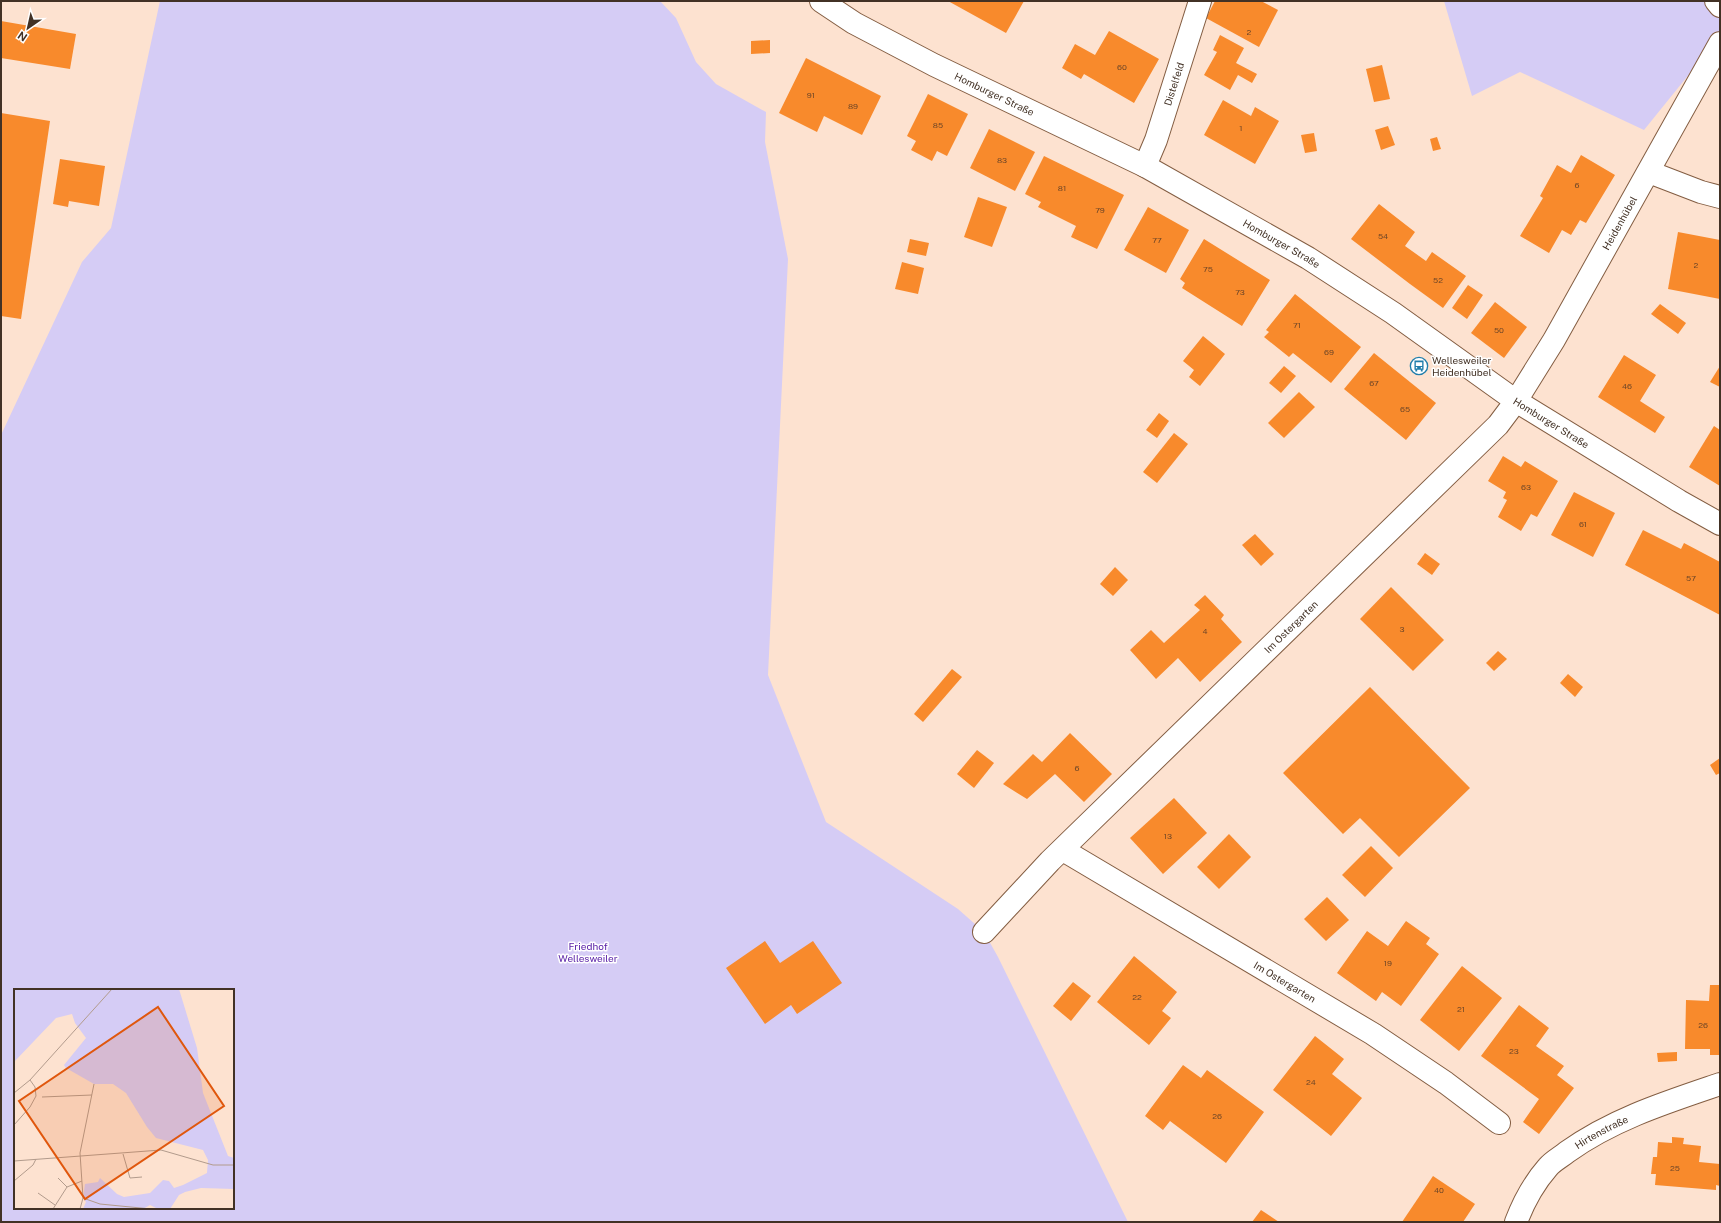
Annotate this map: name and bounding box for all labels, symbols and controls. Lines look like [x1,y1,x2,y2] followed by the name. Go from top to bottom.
[8,8,48,48] north arrow
[1247,27,1252,37] house number: 2
[15,29,29,44] text: N
[1161,61,1186,107] street label: Distelfeld
[1117,62,1127,72] house number: 60
[953,70,1036,118] street label: Homburger Straße
[807,90,815,100] house number: 91
[848,101,858,111] house number: 89
[933,120,943,130] house number: 85
[1239,123,1243,133] house number: 1
[997,155,1007,165] house number: 83
[1575,180,1580,190] house number: 6
[1058,183,1066,193] house number: 81
[1600,194,1639,252] street label: Heidenhübel
[1095,205,1105,215] house number: 79
[1241,217,1323,270] street label: Homburger Straße
[1378,231,1388,241] house number: 54
[1152,235,1162,245] house number: 77
[1694,260,1699,270] house number: 2
[1203,264,1213,274] house number: 75
[1433,275,1443,285] house number: 52
[1235,287,1245,297] house number: 73
[1293,320,1301,330] house number: 71
[1494,325,1504,335] house number: 50
[1324,347,1334,357] house number: 69
[1432,354,1491,378] place label: Wellesweiler Heidenhübel
[1409,356,1429,376] bus stop icon: Wellesweiler Heidenhübel
[1369,378,1379,388] house number: 67
[1622,381,1632,391] house number: 46
[1511,395,1592,451] street label: Homburger Straße
[1400,404,1410,414] house number: 65
[1521,482,1531,492] house number: 63
[1579,519,1587,529] house number: 61
[1686,573,1696,583] house number: 57
[1262,598,1320,655] street label: Im Ostergarten
[1399,624,1405,634] house number: 3
[1202,626,1208,636] house number: 4
[1075,763,1080,773] house number: 6
[1164,831,1172,841] house number: 13
[558,940,618,964] park label: Friedhof Wellesweiler
[1384,958,1392,968] house number: 19
[1252,959,1318,1005] street label: Im Ostergarten
[14,989,234,1209] inset map
[1132,992,1142,1002] house number: 22
[1457,1004,1465,1014] house number: 21
[1698,1020,1708,1030] house number: 26
[1509,1046,1519,1056] house number: 23
[1306,1077,1316,1087] house number: 24
[1212,1111,1222,1121] house number: 26
[1572,1113,1630,1151] street label: Hirtenstraße
[1670,1163,1680,1173] house number: 25
[1434,1185,1444,1195] house number: 40

